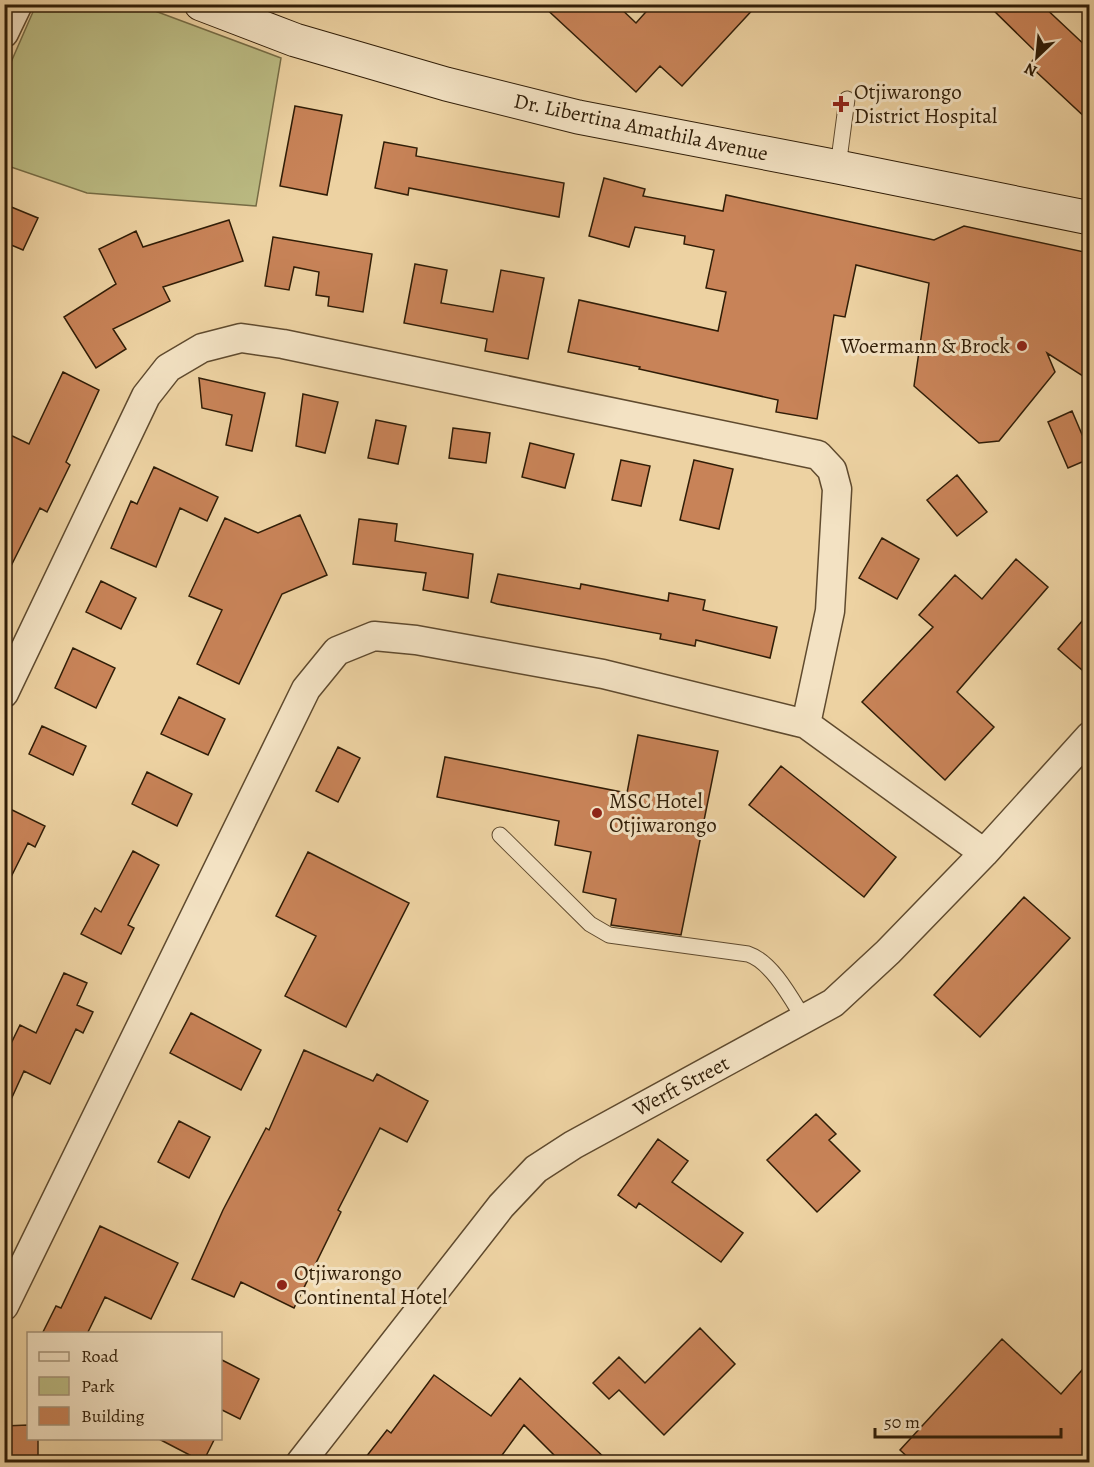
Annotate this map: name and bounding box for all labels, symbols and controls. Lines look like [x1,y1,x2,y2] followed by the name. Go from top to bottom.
[1007,27,1067,87] north arrow
[1020,57,1041,82] text: N
[854,78,997,130] place label: Otjiwarongo District Hospital
[511,86,771,168] street label: Dr. Libertina Amathila Avenue
[832,95,850,113] marker: Otjiwarongo District Hospital
[840,332,1011,360] place label: Woermann & Brock
[1015,339,1029,353] marker: Woermann & Brock
[609,787,717,839] place label: MSC Hotel Otjiwarongo
[590,806,604,820] marker: MSC Hotel Otjiwarongo
[627,1049,734,1123] street label: Werft Street
[294,1259,447,1311] place label: Otjiwarongo Continental Hotel
[275,1278,289,1292] marker: Otjiwarongo Continental Hotel
[27,1332,222,1440] legend
[81,1344,119,1368] text: Road
[81,1374,115,1398] text: Park
[875,1401,1061,1439] scale bar
[81,1404,145,1428] text: Building
[884,1410,920,1434] text: 50 m

